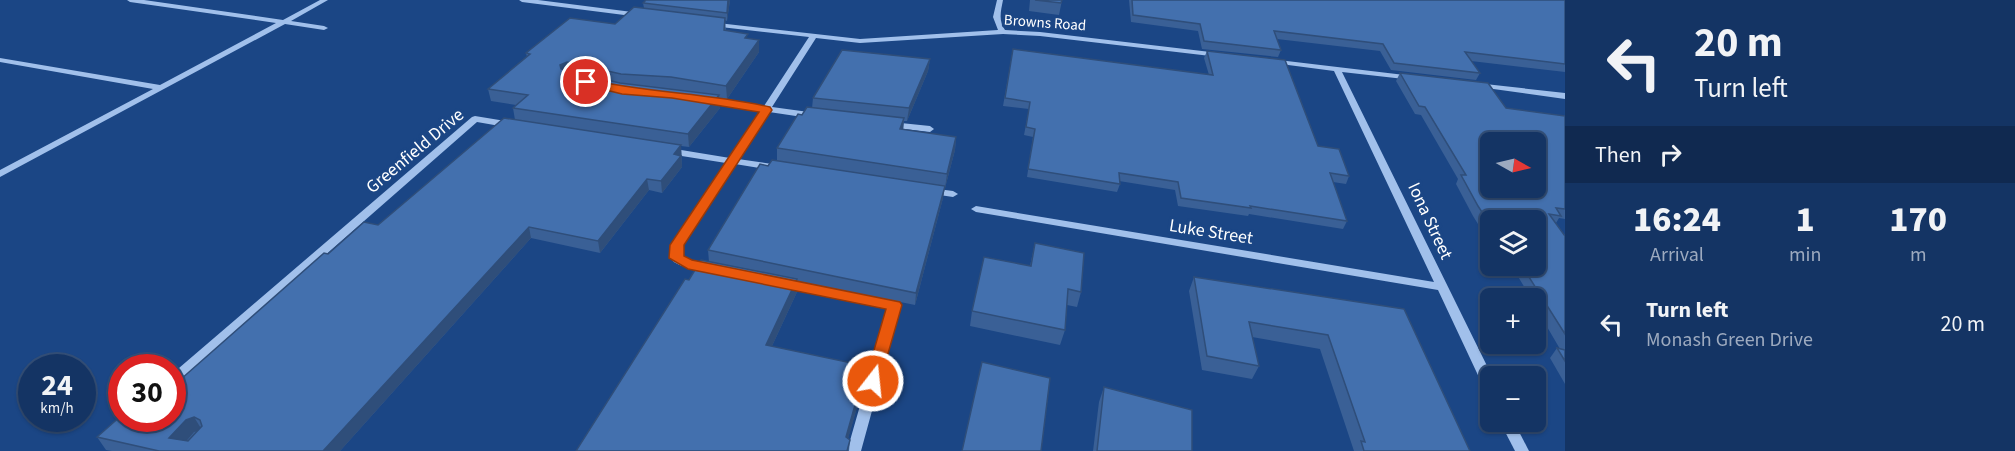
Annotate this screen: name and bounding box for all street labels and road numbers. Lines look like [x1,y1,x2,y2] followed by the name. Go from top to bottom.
[1003,10,1087,36] street label: Browns Road
[361,103,469,199] street label: Greenfield Drive
[1401,179,1459,263] street label: Iona Street
[1167,213,1255,251] street label: Luke Street

